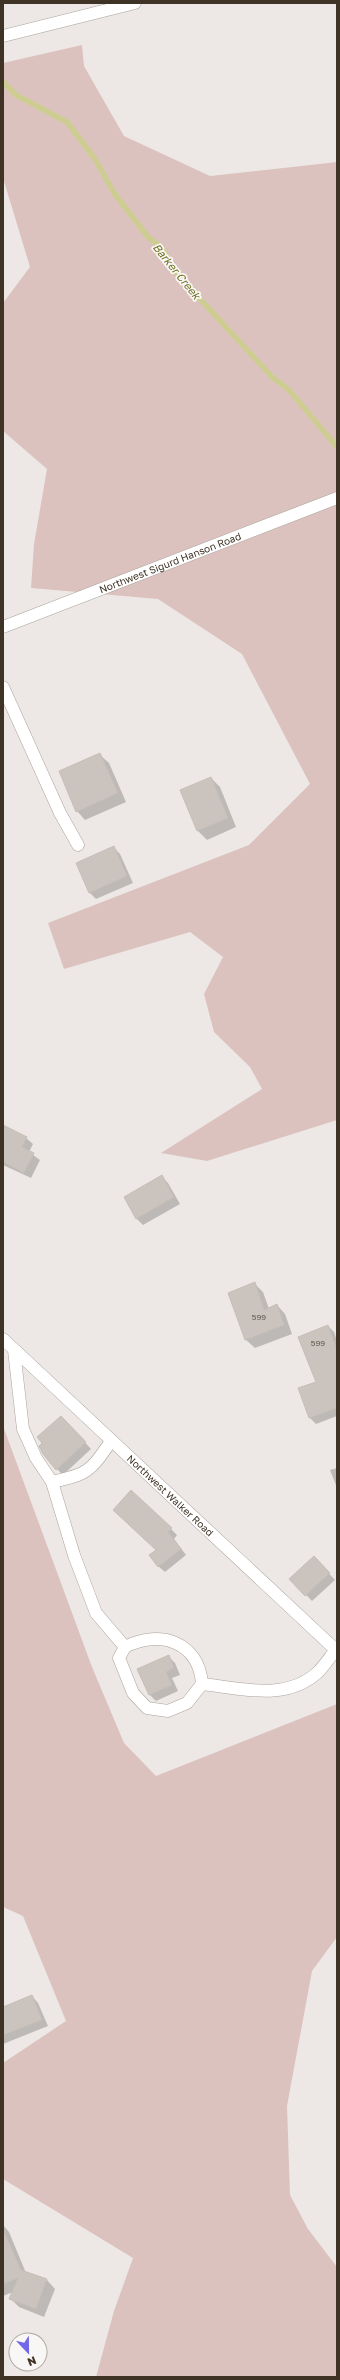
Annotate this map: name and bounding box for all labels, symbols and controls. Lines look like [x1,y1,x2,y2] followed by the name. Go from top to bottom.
[151,241,205,303] water label: Barker Creek
[97,530,243,595] street label: Northwest Sigurd Hanson Road
[252,1312,266,1322] house number: 599
[311,1338,325,1348] house number: 599
[125,1452,216,1538] street label: Northwest Walker Road
[8,2332,48,2372] north arrow
[26,2354,38,2369] text: N

